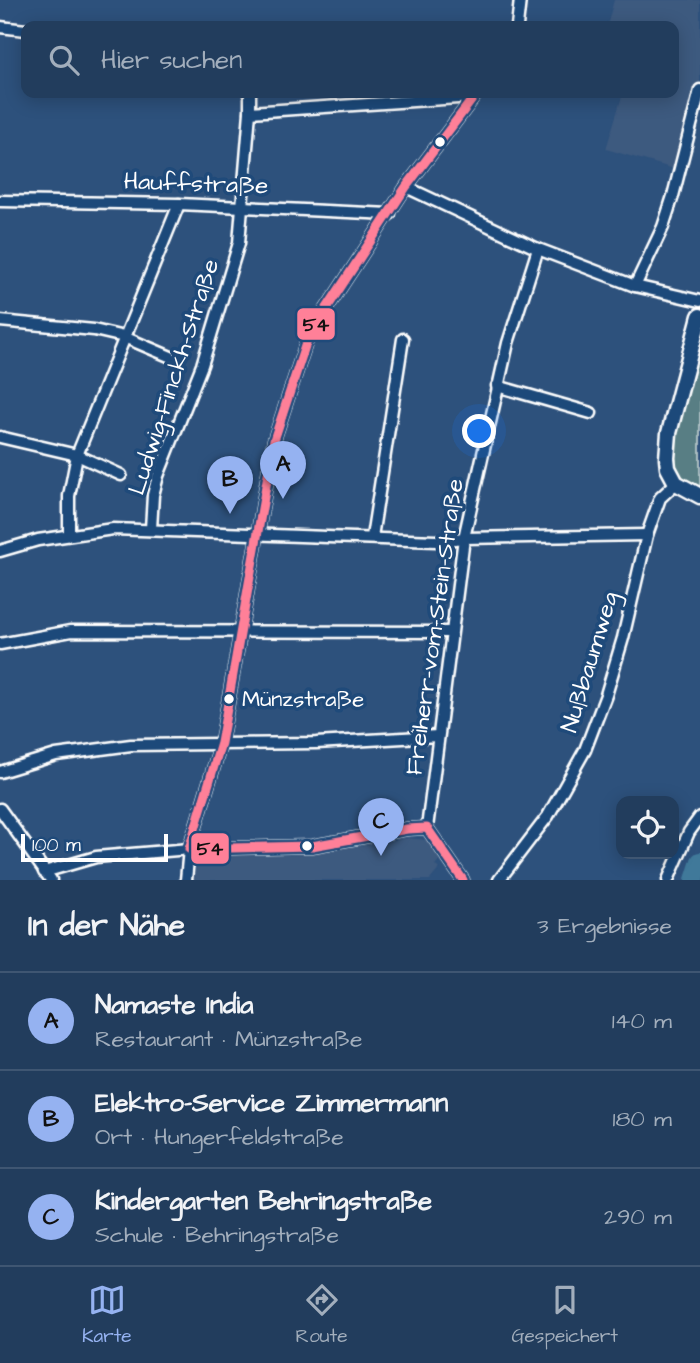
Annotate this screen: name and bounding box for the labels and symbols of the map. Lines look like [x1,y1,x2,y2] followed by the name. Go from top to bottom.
[433,135,447,149] unlabelled marker
[123,164,269,204] street label: Hauffstraße
[120,255,229,500] street label: Ludwig-Finckh-Straße
[296,307,336,341] line badge: 54
[303,312,329,339] text: 54
[462,414,496,448] your location
[260,441,306,499] pin: A
[207,456,253,514] pin: B
[397,476,473,778] street label: Freiherr-vom-Stein-Straße
[552,587,629,737] street label: Nußbaumweg
[242,684,364,715] place label: Münzstraße
[222,692,236,706] marker: Münzstraße
[358,798,404,856] pin: C
[21,831,168,863] scale bar
[190,832,230,865] line badge: 54
[197,836,223,863] text: 54
[300,839,314,853] unlabelled marker

